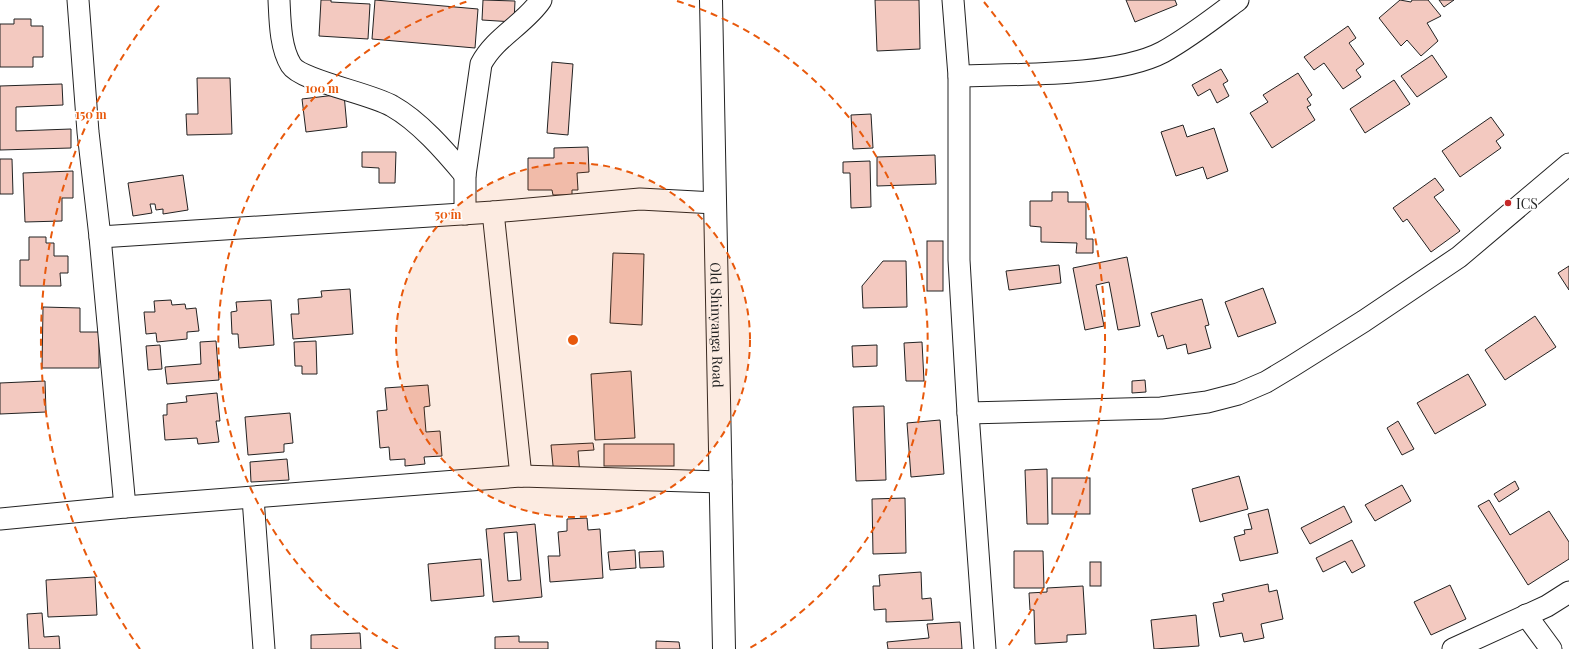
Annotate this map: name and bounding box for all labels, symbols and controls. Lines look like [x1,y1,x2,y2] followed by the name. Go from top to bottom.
[305,80,339,96] text: 100 m
[75,106,107,122] text: 150 m
[1516,194,1538,213] place label: ICS
[1503,198,1513,208] marker: ICS
[435,206,462,222] text: 50 m
[707,262,728,388] street label: Old Shinyanga Road
[566,333,580,347] centre of rings

